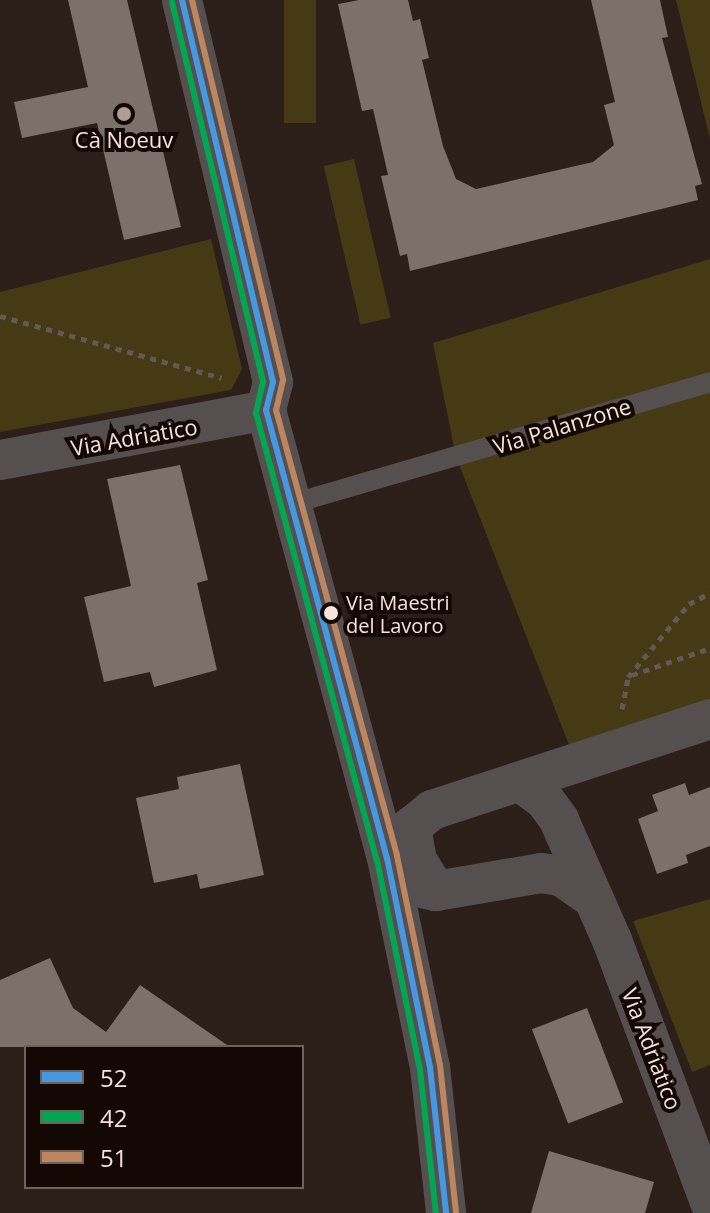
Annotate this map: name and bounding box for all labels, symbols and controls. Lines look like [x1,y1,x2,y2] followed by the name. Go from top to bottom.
[115,105,133,123] marker: Cà Noeuv
[75,127,173,153] place label: Cà Noeuv
[490,393,634,459] street label: Via Palanzone
[69,413,199,461] street label: Via Adriatico
[346,590,449,637] place label: Via Maestri del Lavoro
[323,605,339,621] marker: Via Maestri del Lavoro
[617,985,687,1113] street label: Via Adriatico
[24,1045,304,1189] legend
[100,1061,127,1094] text: 52
[100,1101,127,1134] text: 42
[100,1141,127,1174] text: 51

